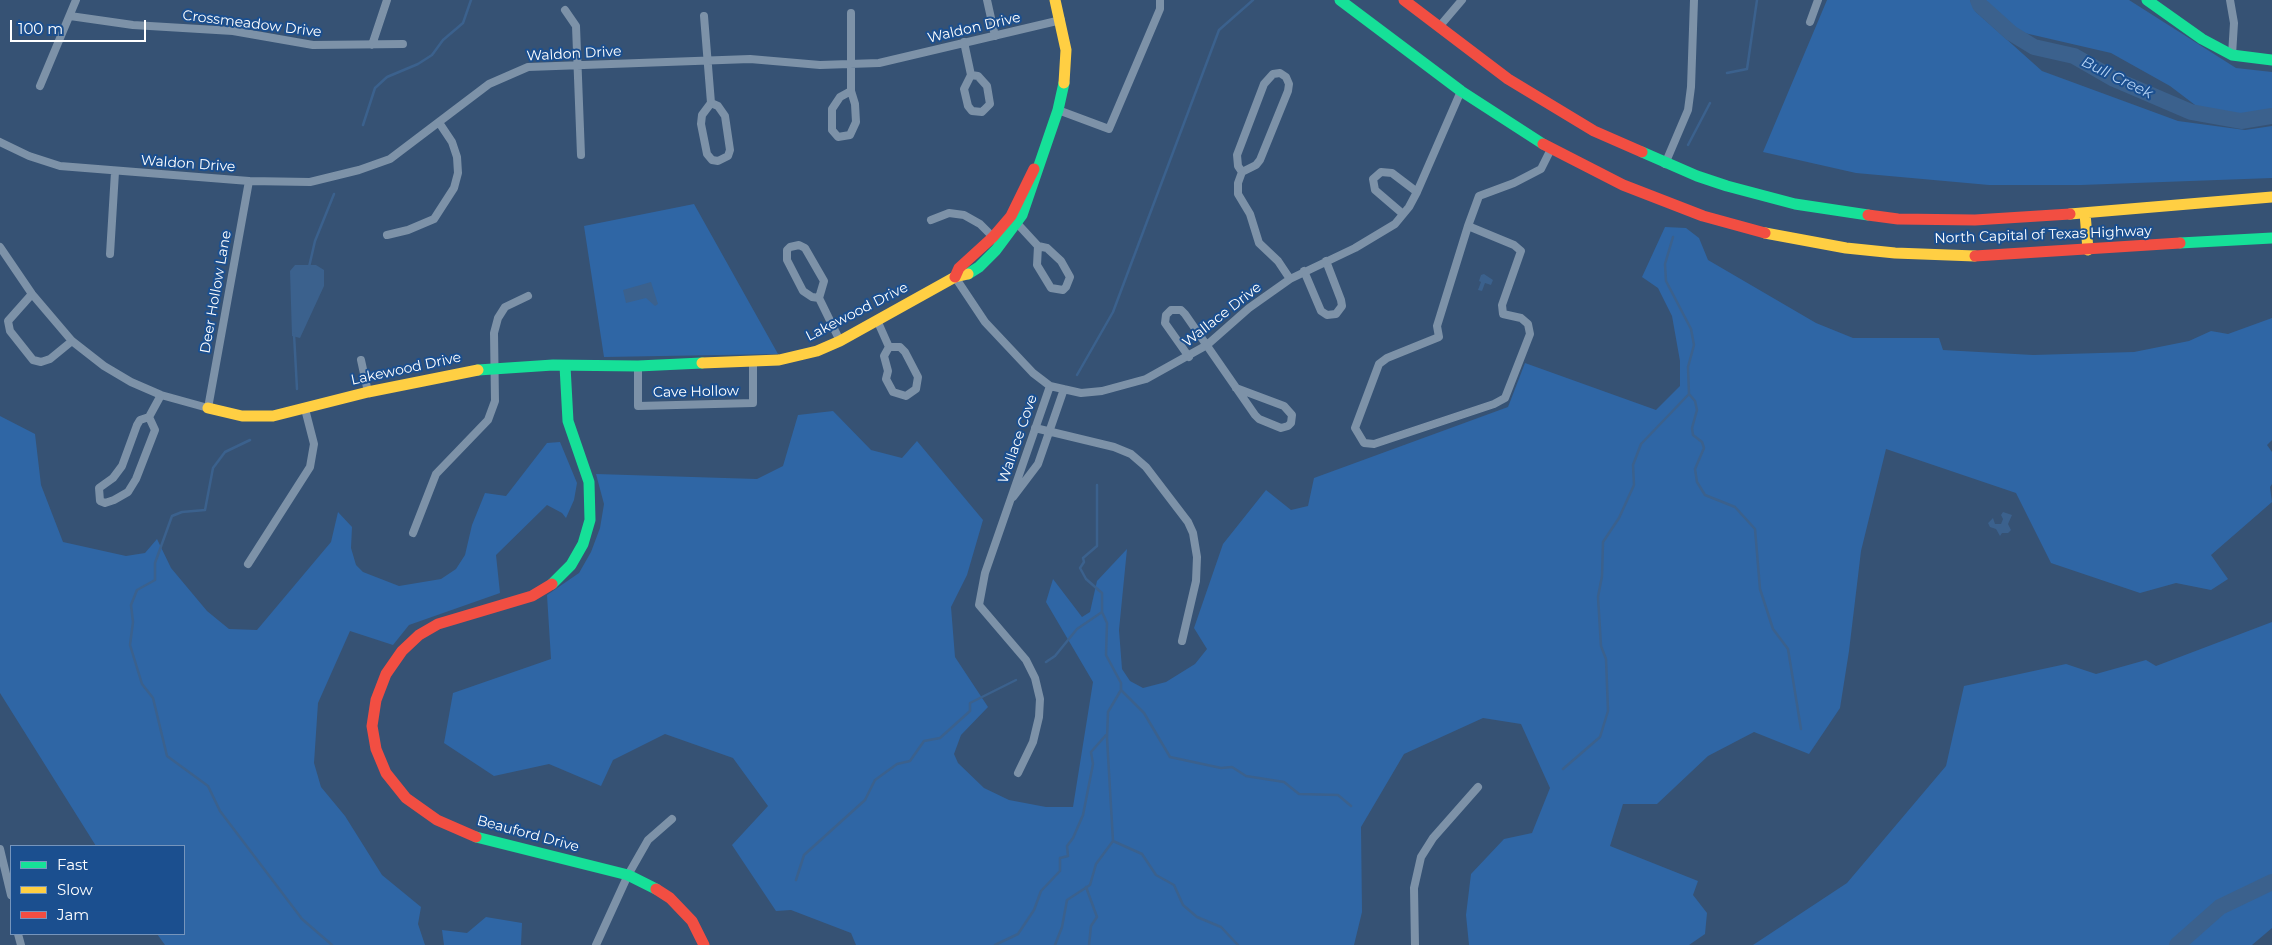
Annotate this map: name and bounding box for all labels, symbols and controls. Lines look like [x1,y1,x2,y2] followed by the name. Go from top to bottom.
[182,7,322,41] street label: Crossmeadow Drive
[926,9,1022,47] street label: Waldon Drive
[12,10,149,42] scale bar
[18,19,63,38] text: 100 m
[526,43,622,65] street label: Waldon Drive
[2078,53,2156,103] water label: Bull Creek
[140,152,236,176] street label: Waldon Drive
[1934,223,2152,247] street label: North Capital of Texas Highway
[197,229,235,355] street label: Deer Hollow Lane
[803,279,911,345] street label: Lakewood Drive
[1179,279,1265,351] street label: Wallace Drive
[349,349,463,389] street label: Lakewood Drive
[653,383,739,401] street label: Cave Hollow
[995,392,1041,486] street label: Wallace Cove
[475,812,581,856] street label: Beauford Drive
[10,845,185,935] legend
[57,855,88,874] text: Fast
[57,880,93,899] text: Slow
[57,905,89,924] text: Jam

